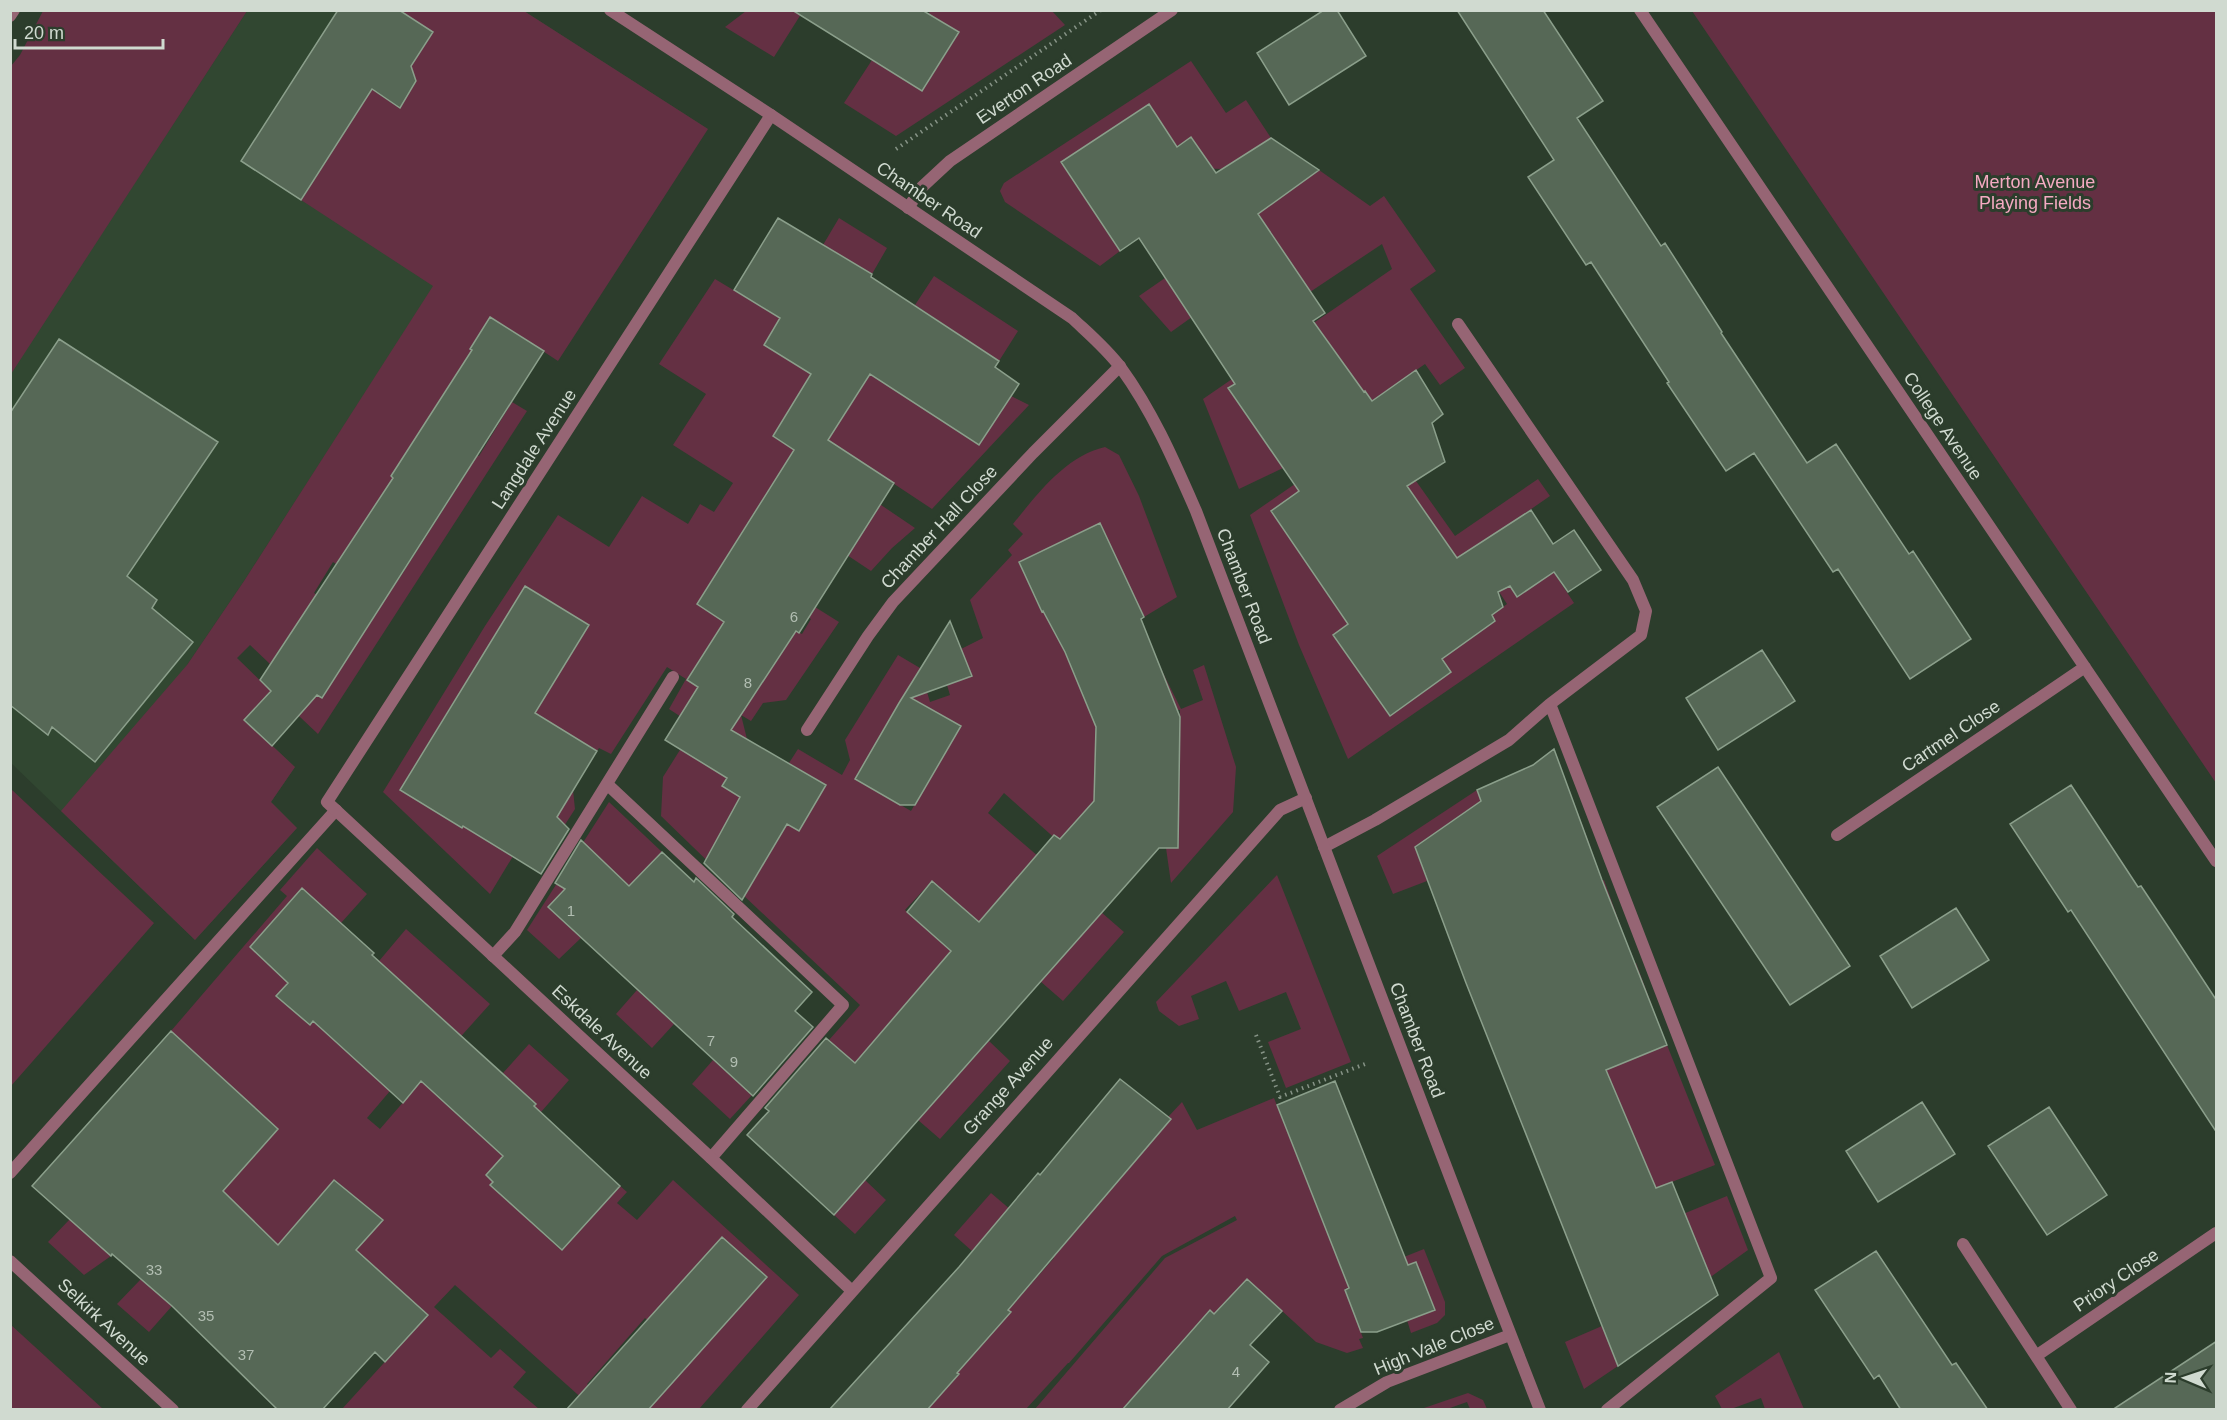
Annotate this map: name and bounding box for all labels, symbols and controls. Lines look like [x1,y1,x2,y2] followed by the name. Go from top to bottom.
[15,12,164,50] scale bar
[24,23,64,43] text: 20 m
[973,50,1075,128] street label: Everton Road
[873,158,985,242] street label: Chamber Road
[1975,172,2095,213] park label: Merton Avenue Playing Fields
[1900,368,1986,484] street label: College Avenue
[488,385,580,513] street label: Langdale Avenue
[877,461,1001,593] street label: Chamber Hall Close
[1213,525,1275,647] street label: Chamber Road
[790,608,798,625] house number: 6
[744,674,752,691] house number: 8
[1898,696,2004,776] street label: Cartmel Close
[567,902,575,919] house number: 1
[1386,979,1448,1101] street label: Chamber Road
[548,981,656,1083] street label: Eskdale Avenue
[707,1032,715,1049] house number: 7
[959,1033,1057,1139] street label: Grange Avenue
[730,1053,738,1070] house number: 9
[2070,1244,2162,1316] street label: Priory Close
[146,1261,162,1278] house number: 33
[54,1274,154,1370] street label: Selkirk Avenue
[198,1307,214,1324] house number: 35
[1371,1313,1497,1379] street label: High Vale Close
[238,1346,254,1363] house number: 37
[2155,1348,2215,1408] north arrow
[1232,1363,1240,1380] house number: 4
[2162,1371,2179,1384] text: N

